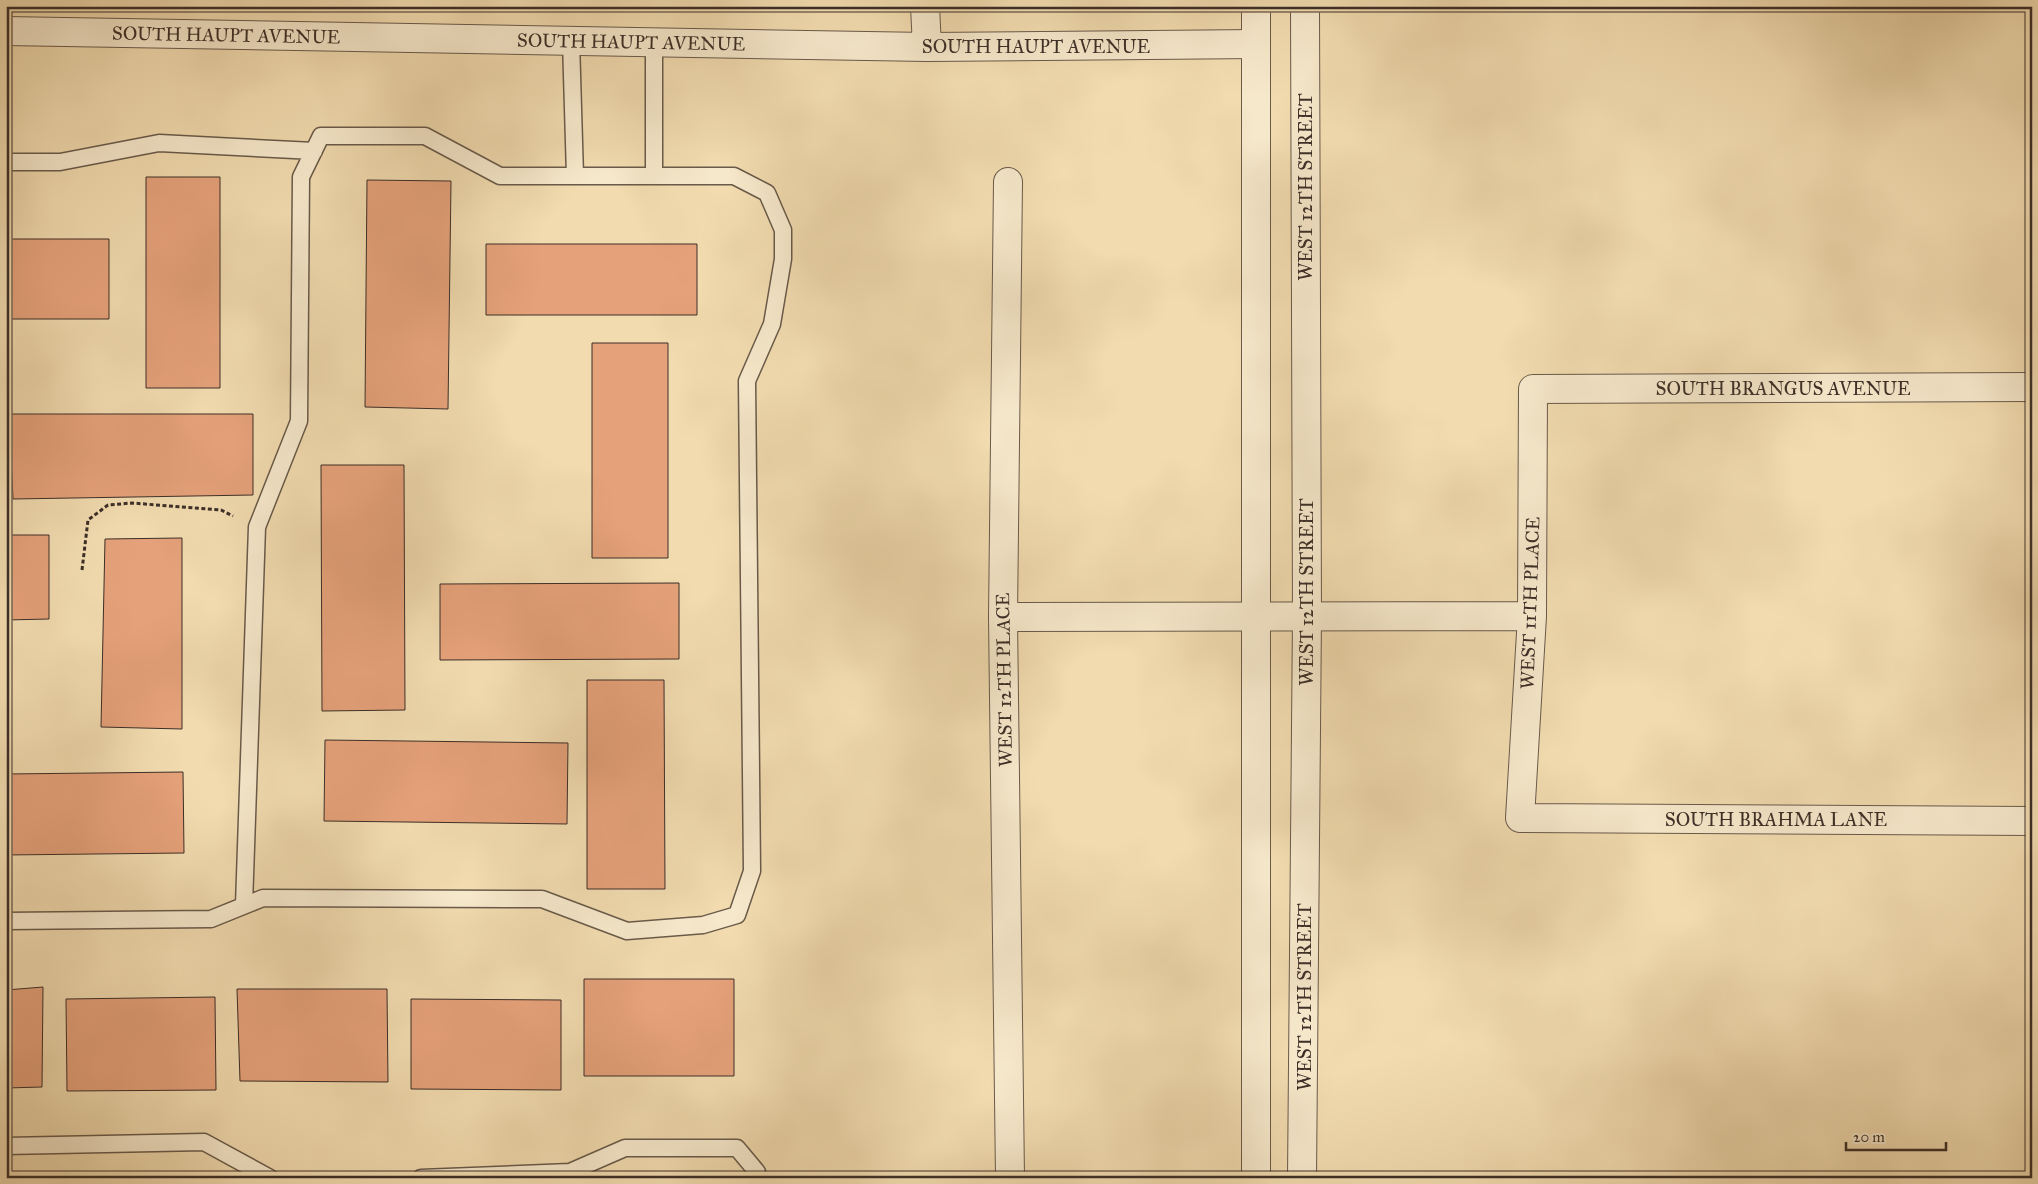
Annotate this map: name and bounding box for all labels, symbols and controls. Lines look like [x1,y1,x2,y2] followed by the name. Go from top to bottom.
[112,22,341,48] street label: SOUTH HAUPT AVENUE
[517,29,746,55] street label: SOUTH HAUPT AVENUE
[922,35,1151,58] street label: SOUTH HAUPT AVENUE
[1294,93,1317,281] street label: WEST 12TH STREET
[1655,377,1911,400] street label: SOUTH BRANGUS AVENUE
[1295,498,1318,686] street label: WEST 12TH STREET
[1515,516,1545,690] street label: WEST 11TH PLACE
[991,592,1017,767] street label: WEST 12TH PLACE
[1665,808,1888,831] street label: SOUTH BRAHMA LANE
[1293,903,1316,1091] street label: WEST 12TH STREET
[1846,1119,1946,1151] scale bar
[1853,1128,1885,1146] text: 20 m

